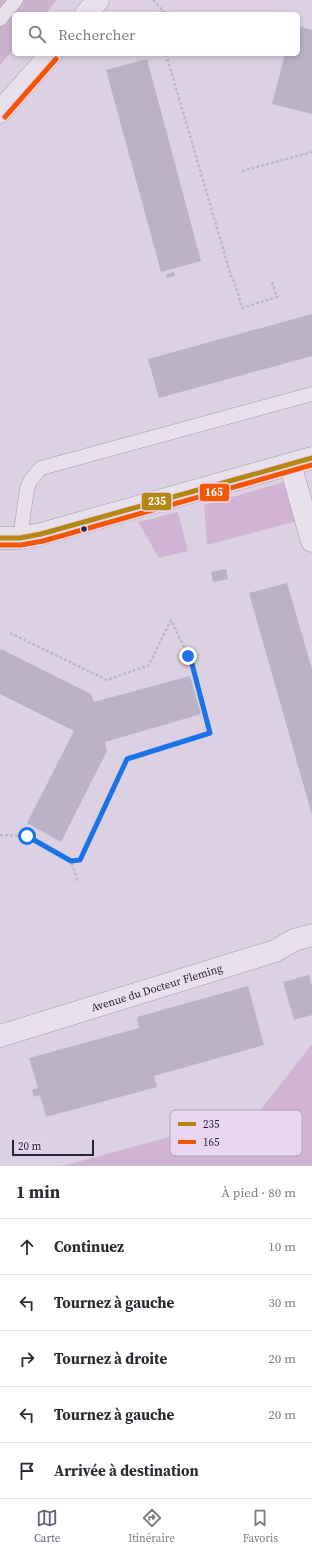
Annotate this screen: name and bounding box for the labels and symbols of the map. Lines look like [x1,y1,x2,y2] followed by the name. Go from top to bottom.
[199,483,230,502] line badge: 165
[205,485,223,500] text: 165
[141,492,172,511] line badge: 235
[148,494,166,509] text: 235
[79,524,89,534] unlabelled marker
[179,647,197,665] route end
[18,827,36,845] route start
[89,960,225,1015] street label: Avenue du Docteur Fleming
[170,1110,302,1156] legend
[203,1117,220,1132] text: 235
[203,1135,220,1150] text: 165
[12,1138,94,1157] scale bar

